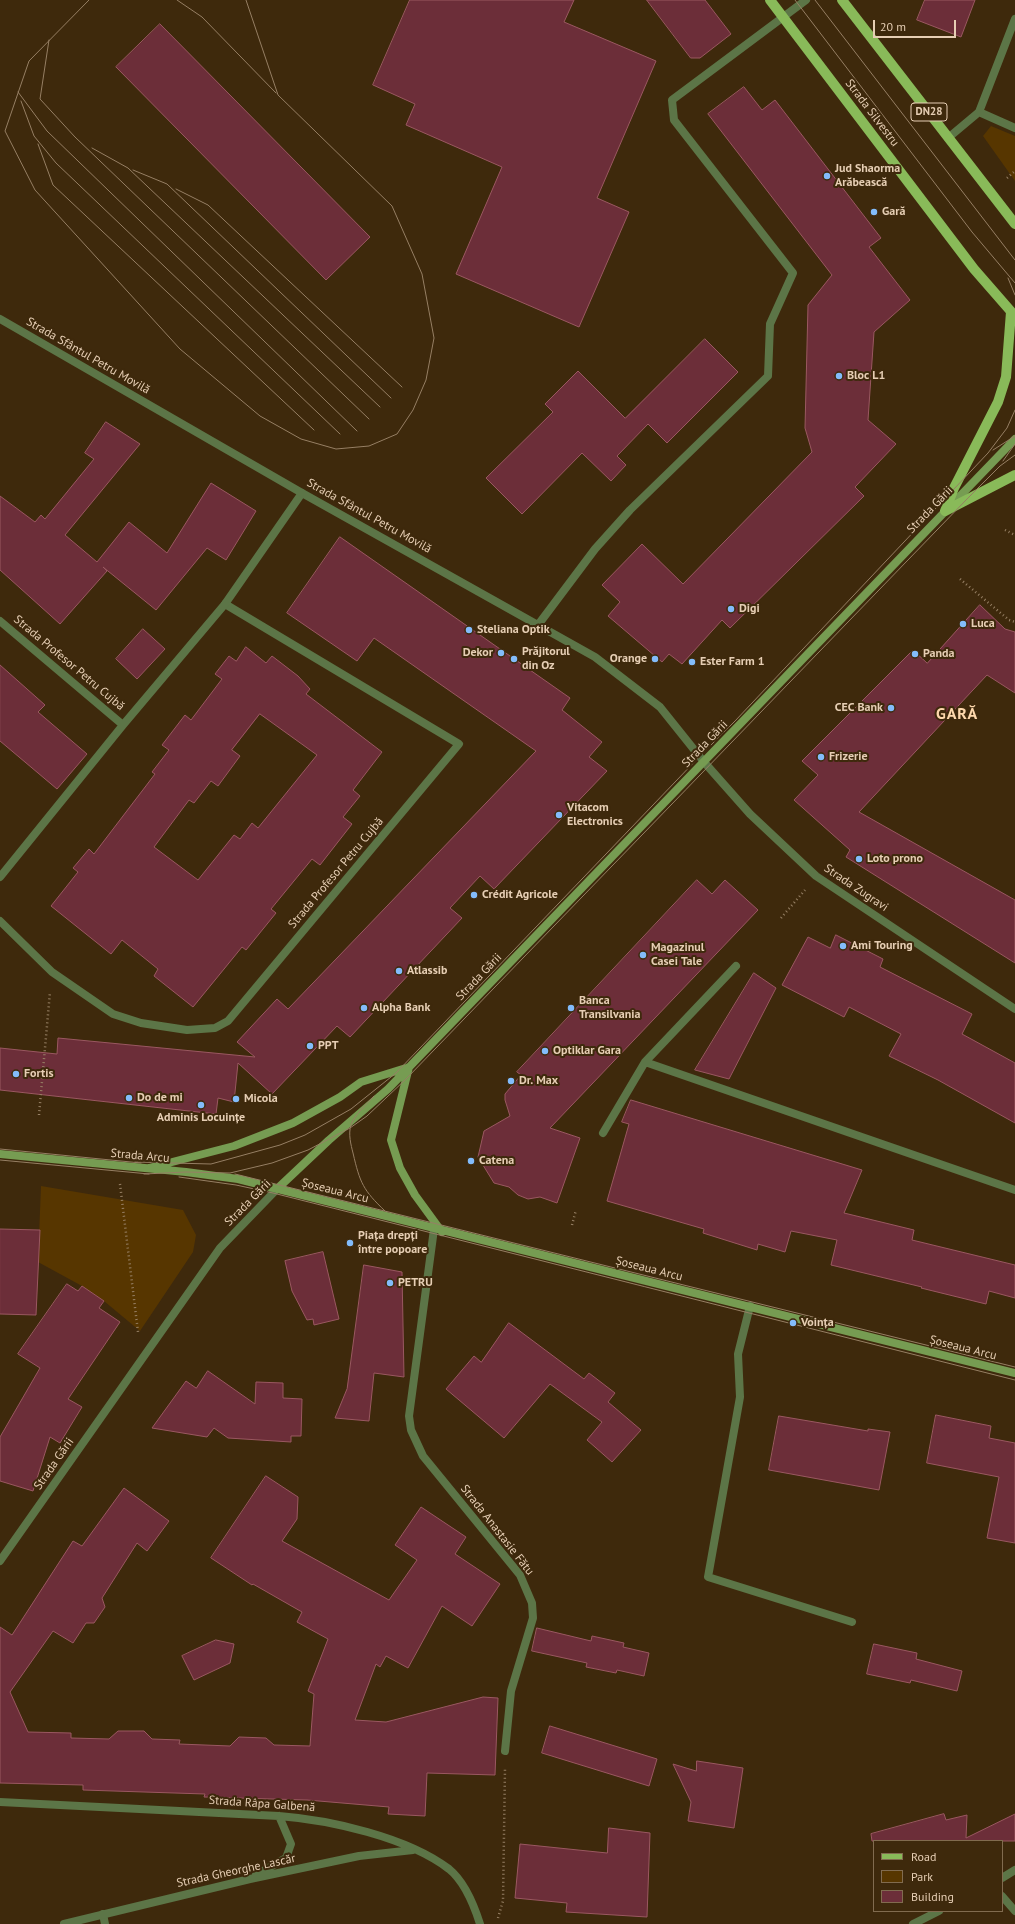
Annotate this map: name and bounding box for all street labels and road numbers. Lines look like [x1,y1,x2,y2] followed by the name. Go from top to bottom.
[842,76,902,150] street label: Strada Silvestru
[911,103,947,121] road number: DN28
[24,315,152,397] street label: Strada Sfântul Petru Movilă
[304,476,434,556] street label: Strada Sfântul Petru Movilă
[904,483,956,537] street label: Strada Gării
[11,612,127,714] street label: Strada Profesor Petru Cujbă
[679,717,731,771] street label: Strada Gării
[285,815,387,931] street label: Strada Profesor Petru Cujbă
[821,861,891,915] street label: Strada Zugravi
[453,950,505,1004] street label: Strada Gării
[110,1146,170,1166] street label: Strada Arcu
[300,1176,370,1206] street label: Șoseaua Arcu
[222,1177,274,1229] street label: Strada Gării
[614,1254,684,1284] street label: Șoseaua Arcu
[928,1333,998,1363] street label: Șoseaua Arcu
[31,1435,77,1493] street label: Strada Gării
[457,1482,537,1578] street label: Strada Anastasie Fătu
[208,1793,316,1815] street label: Strada Râpa Galbenă
[175,1851,297,1891] street label: Strada Gheorghe Lascăr

